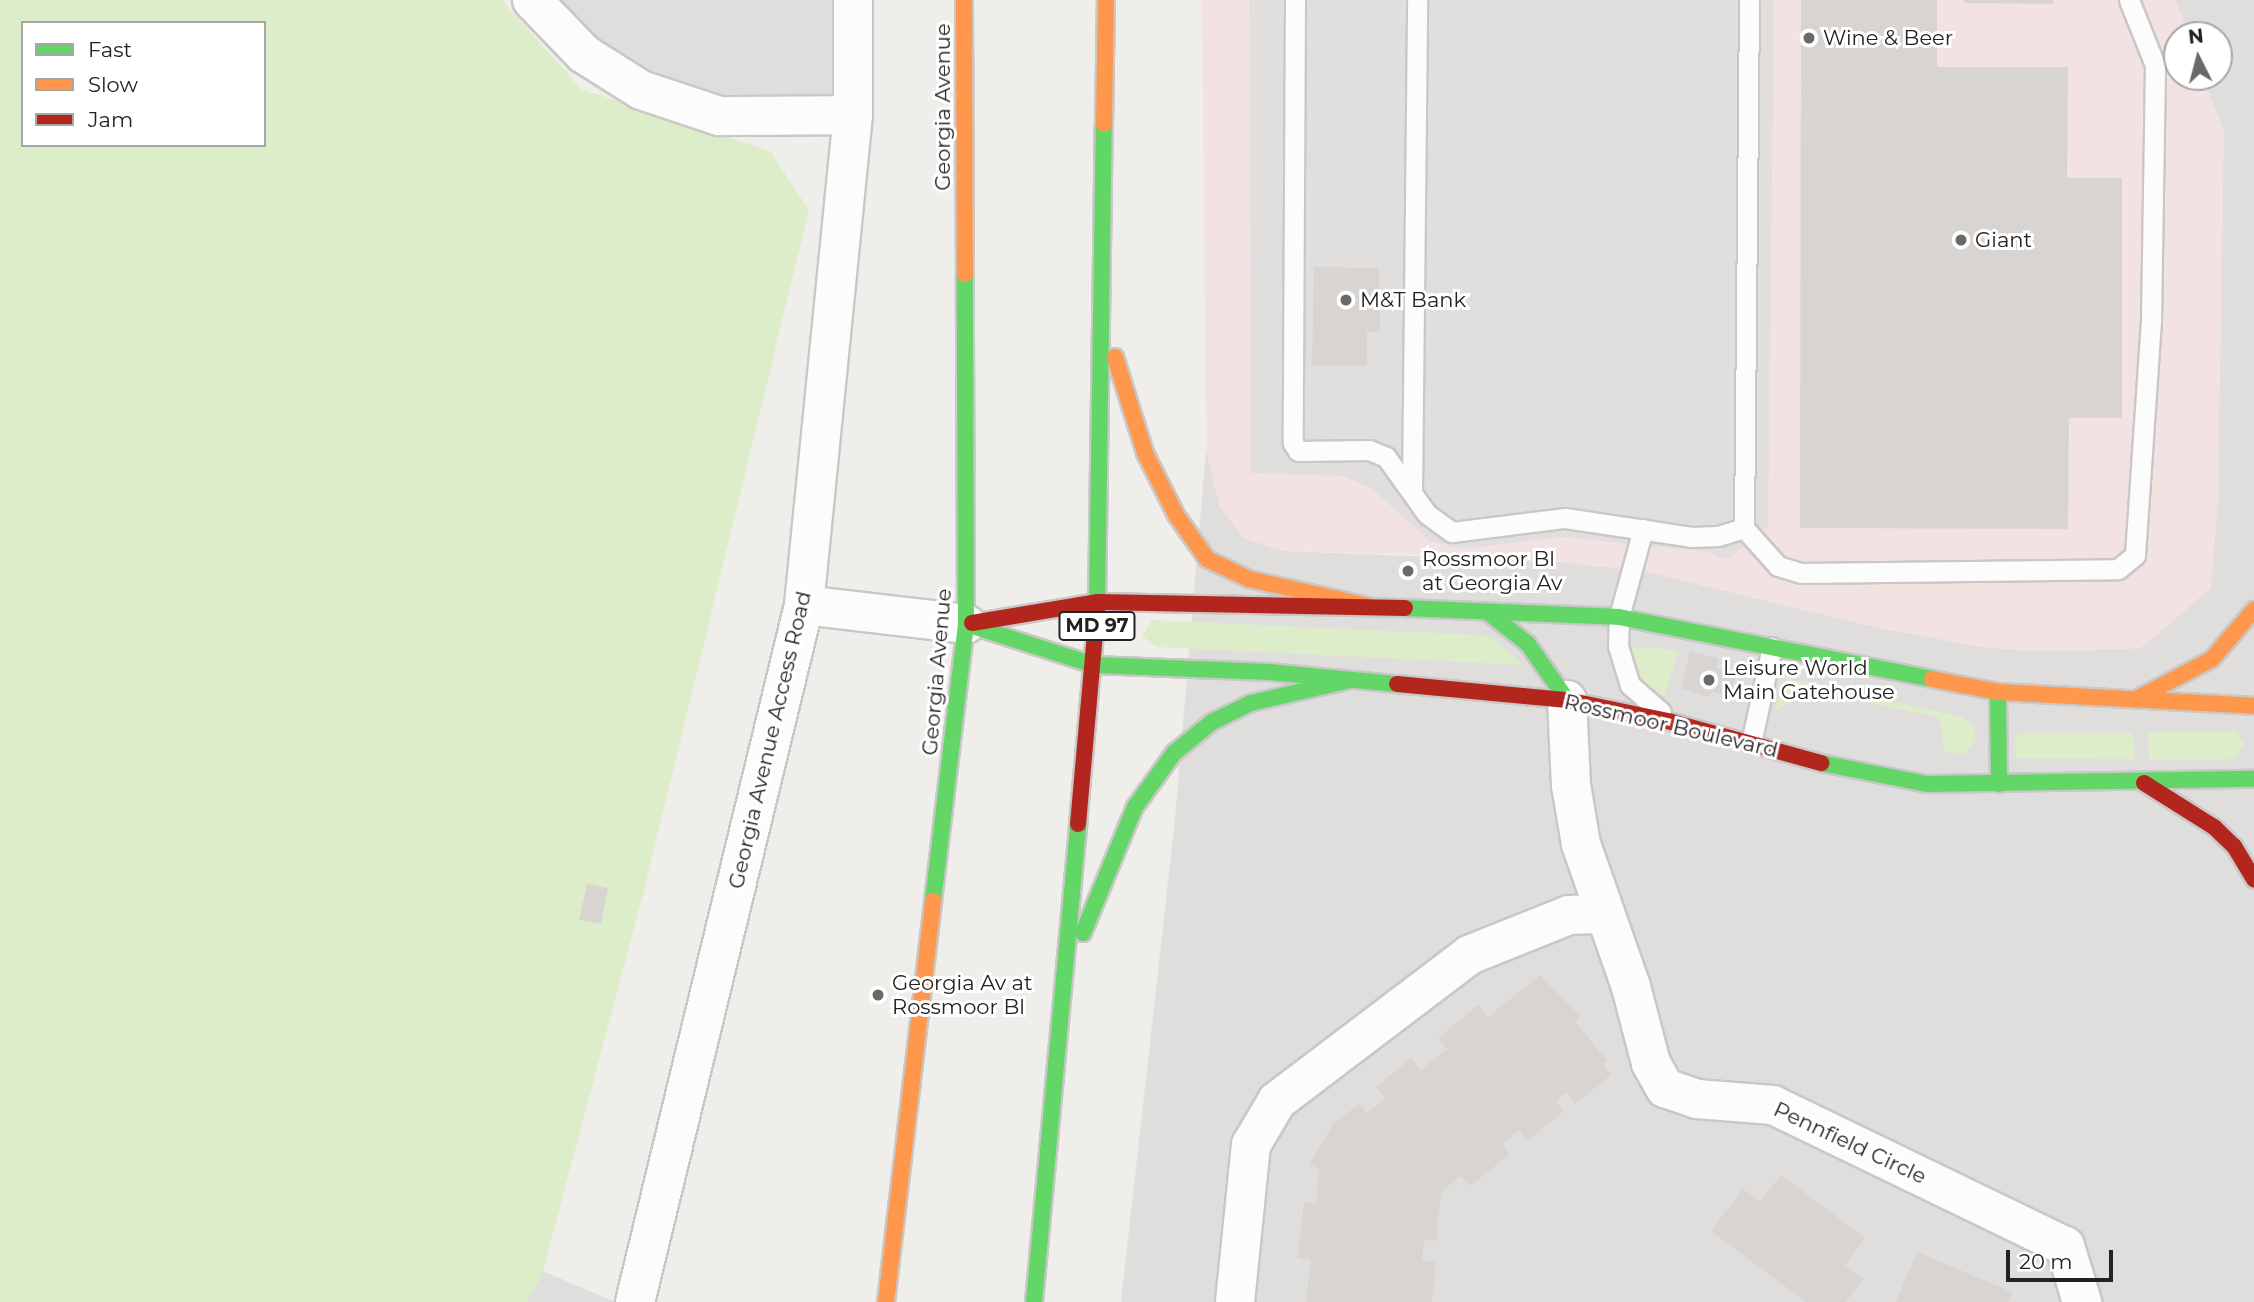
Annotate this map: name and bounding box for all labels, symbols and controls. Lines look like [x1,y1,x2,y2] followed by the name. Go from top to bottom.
[21,21,266,147] legend
[2163,21,2233,91] north arrow
[930,23,956,191] street label: Georgia Avenue
[2187,24,2205,49] text: N
[1823,25,1953,51] place label: Wine & Beer
[1801,30,1817,46] marker: Wine & Beer
[88,37,132,62] text: Fast
[88,72,138,97] text: Slow
[88,107,133,132] text: Jam
[1975,227,2032,253] place label: Giant
[1953,232,1969,248] marker: Giant
[1360,287,1466,313] place label: M&T Bank
[1338,292,1354,308] marker: M&T Bank
[1422,546,1562,596] place label: Rossmoor Bl at Georgia Av
[1400,563,1416,579] marker: Rossmoor Bl at Georgia Av
[917,588,957,756] street label: Georgia Avenue
[723,589,817,891] street label: Georgia Avenue Access Road
[1057,610,1137,642] road number: MD 97
[1723,655,1895,705] place label: Leisure World Main Gatehouse
[1701,672,1717,688] marker: Leisure World Main Gatehouse
[1562,689,1780,763] street label: Rossmoor Boulevard
[892,970,1032,1020] place label: Georgia Av at Rossmoor Bl
[870,987,886,1003] marker: Georgia Av at Rossmoor Bl
[1770,1097,1930,1189] street label: Pennfield Circle
[2009,1236,2116,1280] scale bar
[2019,1249,2073,1274] text: 20 m

